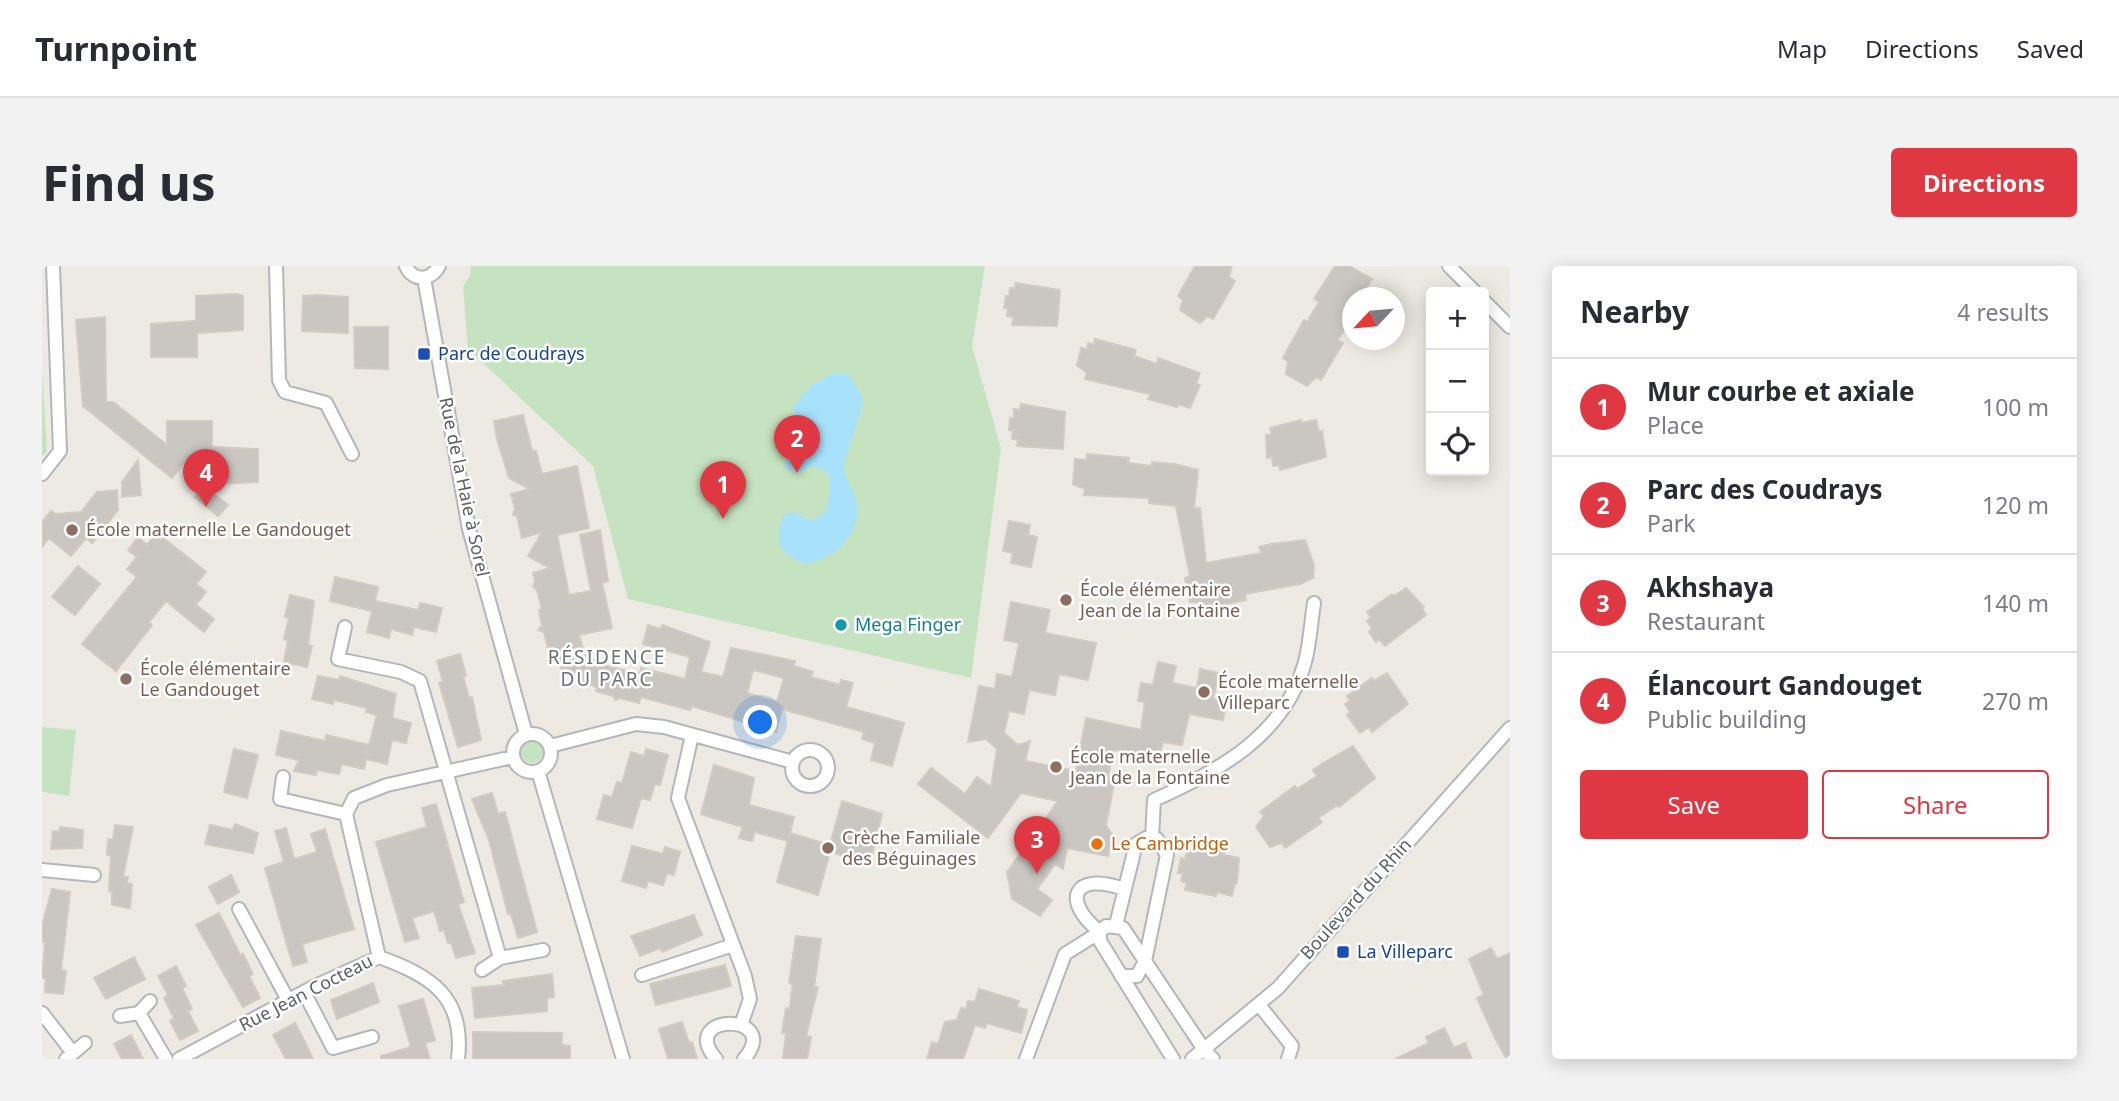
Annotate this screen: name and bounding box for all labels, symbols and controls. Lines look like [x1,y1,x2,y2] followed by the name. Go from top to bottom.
[35,26,197,71] text: Turnpoint
[1777,32,1827,65] text: Map
[1865,32,1979,65] text: Directions
[2017,32,2084,65] text: Saved
[1891,148,2077,217] button: Directions
[42,149,216,215] text: Find us
[1342,287,1405,350] north arrow
[1426,287,1489,476] map controls
[1426,287,1489,350] button: +
[1580,291,1689,332] text: Nearby
[1957,296,2049,328] text: 4 results
[438,341,585,365] place label: Parc de Coudrays
[416,346,432,362] marker: Parc de Coudrays
[1426,350,1489,413] button: −
[1647,373,1915,409] text: Mur courbe et axiale
[1596,391,1610,423] text: 1
[1982,391,2049,423] text: 100 m
[434,395,496,579] street label: Rue de la Haie à Sorel
[1647,409,1704,441] text: Place
[1426,413,1489,476] button: locate
[774,415,820,473] pin: 2
[183,449,229,507] pin: 4
[700,461,746,519] pin: 1
[1647,471,1883,507] text: Parc des Coudrays
[1596,489,1610,521] text: 2
[1982,489,2049,521] text: 120 m
[1647,507,1696,539] text: Park
[86,517,351,541] place label: École maternelle Le Gandouget
[64,522,80,538] marker: École maternelle Le Gandouget
[1647,569,1774,605] text: Akhshaya
[1078,577,1240,622] place label: École élémentaire Jean de la Fontaine
[1596,587,1610,619] text: 3
[1982,587,2049,619] text: 140 m
[1058,592,1074,608] marker: École élémentaire Jean de la Fontaine
[1647,605,1765,637] text: Restaurant
[855,612,962,636] place label: Mega Finger
[833,617,849,633] marker: Mega Finger
[548,644,666,692] district label: RÉSIDENCE DU PARC
[140,656,291,701] place label: École élémentaire Le Gandouget
[1647,667,1922,703] text: Élancourt Gandouget
[1218,669,1359,714] place label: École maternelle Villeparc
[118,671,134,687] marker: École élémentaire Le Gandouget
[1196,684,1212,700] marker: École maternelle Villeparc
[1596,685,1610,717] text: 4
[1982,685,2049,717] text: 270 m
[1647,703,1807,735] text: Public building
[743,705,777,739] your location
[1068,744,1230,789] place label: École maternelle Jean de la Fontaine
[1048,759,1064,775] marker: École maternelle Jean de la Fontaine
[1580,770,1808,839] button: Save
[1822,770,2049,839] button: Share
[1014,816,1060,874] pin: 3
[842,825,980,870] place label: Crèche Familiale des Béguinages
[1111,831,1229,855] place label: Le Cambridge
[1294,833,1416,964] street label: Boulevard du Rhin
[1089,836,1105,852] marker: Le Cambridge
[820,840,836,856] marker: Crèche Familiale des Béguinages
[1357,939,1453,963] place label: La Villeparc
[1335,944,1351,960] marker: La Villeparc
[235,948,376,1036] street label: Rue Jean Cocteau

